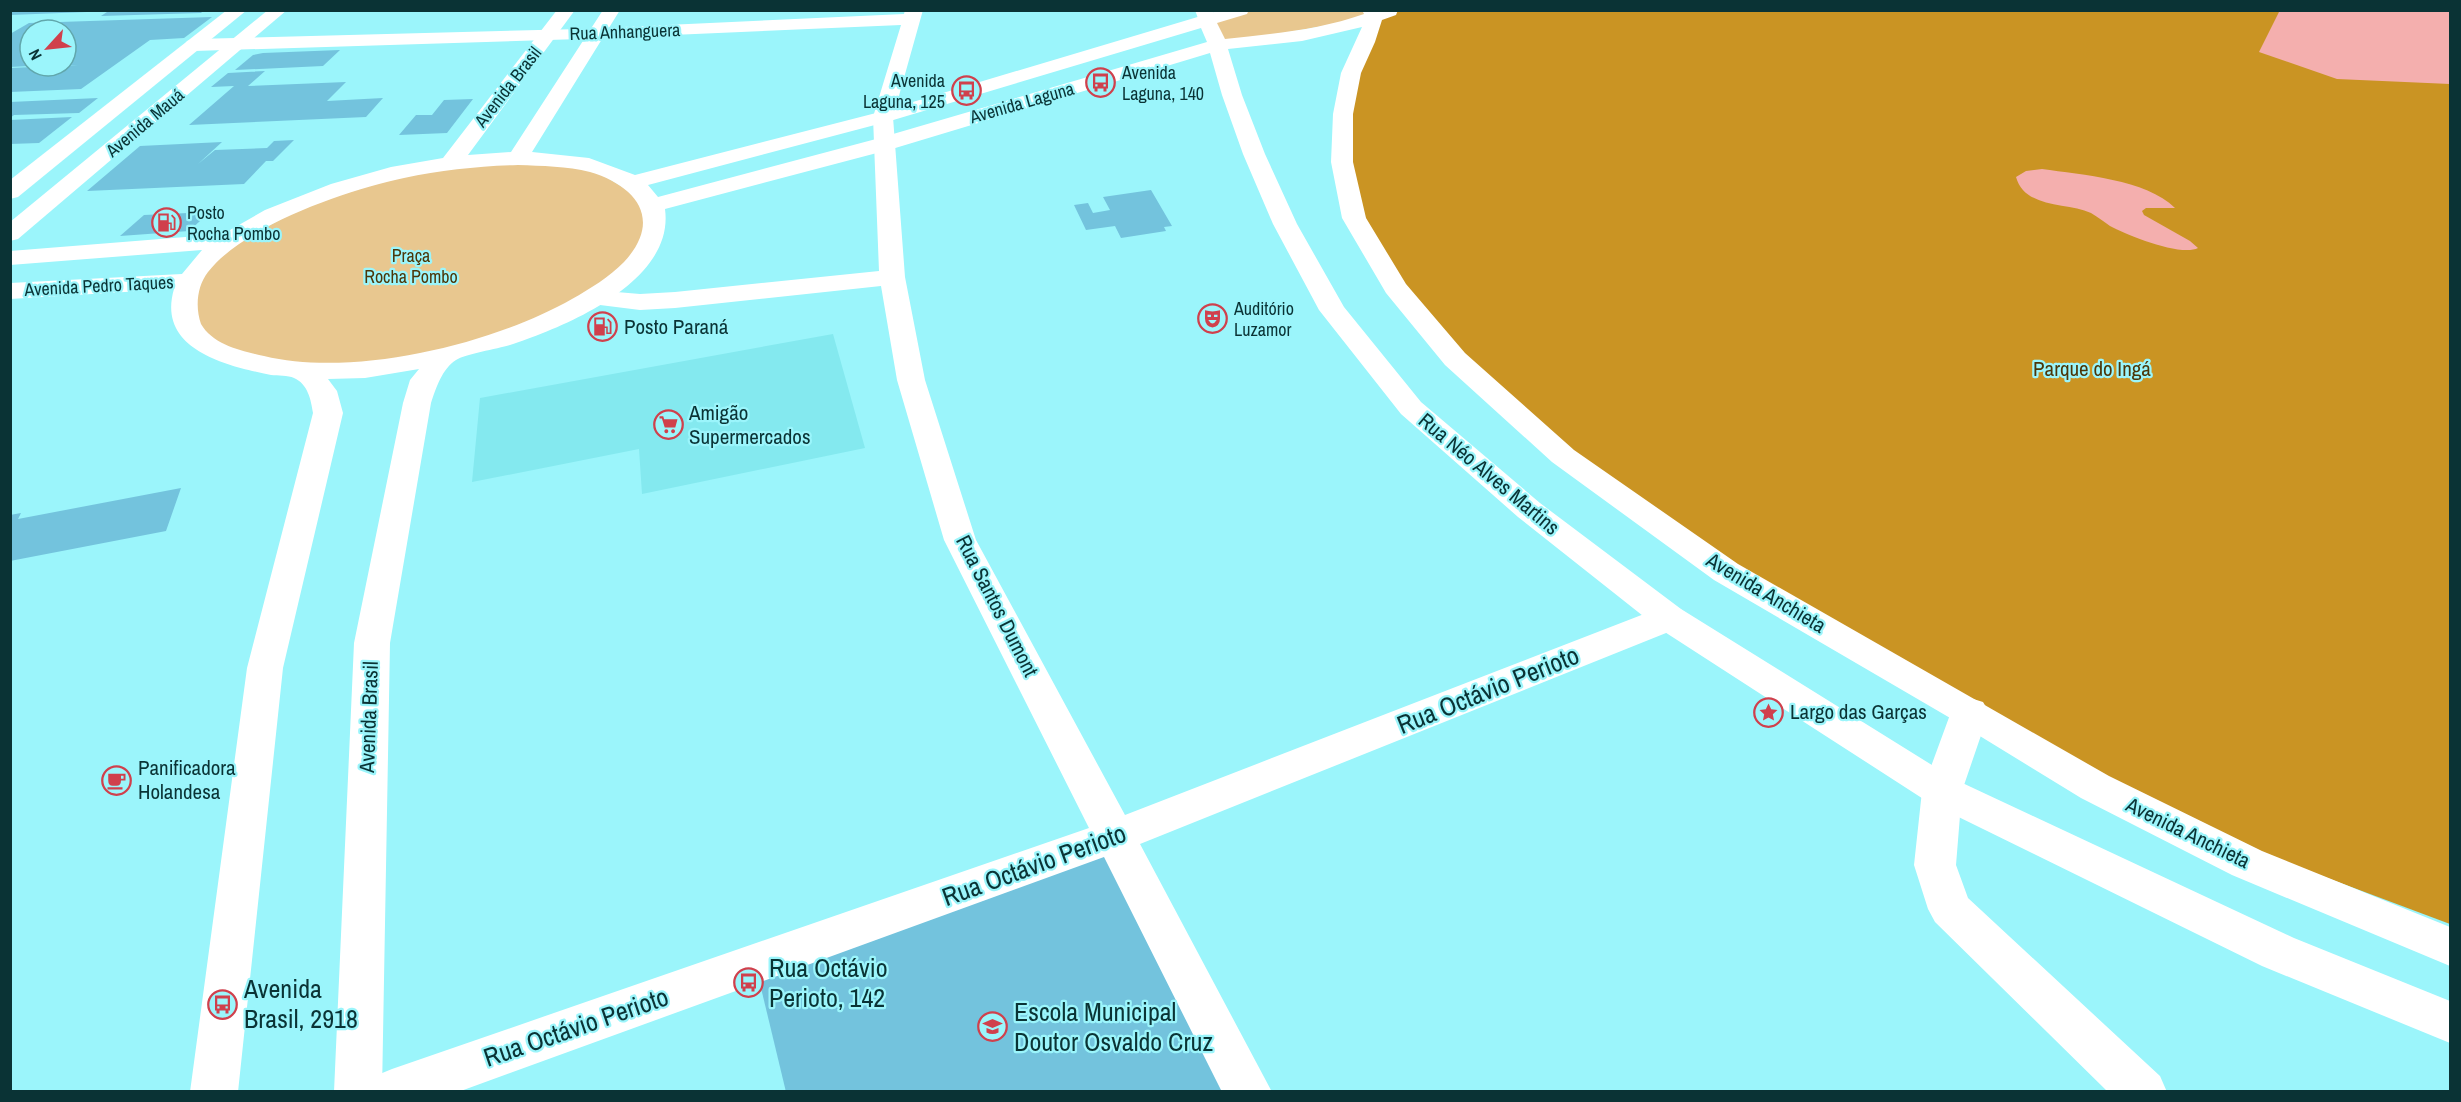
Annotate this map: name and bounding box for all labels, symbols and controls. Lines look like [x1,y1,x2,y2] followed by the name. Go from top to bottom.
[569,17,681,46] street label: Rua Anhanguera
[18,18,78,78] north arrow
[468,41,547,133] street label: Avenida Brasil
[23,46,47,64] text: N
[1121,60,1204,106] place label: Avenida Laguna, 140
[1085,67,1117,99] bus stop icon: Avenida Laguna, 140
[863,68,945,114] place label: Avenida Laguna, 125
[950,75,982,107] bus stop icon: Avenida Laguna, 125
[966,76,1077,130] street label: Avenida Laguna
[100,83,189,163] street label: Avenida Mauá
[187,200,281,246] place label: Posto Rocha Pombo
[150,207,182,239] fuel station icon: Posto Rocha Pombo
[364,243,458,289] park label: Praça Rocha Pombo
[23,269,174,302] street label: Avenida Pedro Taques
[1233,296,1294,342] place label: Auditório Luzamor
[1197,303,1229,335] theatre icon: Auditório Luzamor
[587,311,619,343] fuel station icon: Posto Paraná
[624,312,729,341] place label: Posto Paraná
[2033,354,2151,383] park label: Parque do Ingá
[688,398,811,451] place label: Amigão Supermercados
[1413,406,1566,541] street label: Rua Néo Alves Martins
[652,409,684,441] supermarket icon: Amigão Supermercados
[949,530,1046,682] street label: Rua Santos Dumont
[1700,545,1832,640] street label: Avenida Anchieta
[1392,637,1584,742] street label: Rua Octávio Perioto
[352,661,385,774] street label: Avenida Brasil
[1753,696,1785,728] place icon: Largo das Garças
[1790,697,1927,726] place label: Largo das Garças
[138,753,236,806] place label: Panificadora Holandesa
[101,764,133,796] cafe icon: Panificadora Holandesa
[2120,790,2255,875] street label: Avenida Anchieta
[937,815,1131,914] street label: Rua Octávio Perioto
[769,950,888,1015] place label: Rua Octávio Perioto, 142
[732,967,764,999] bus stop icon: Rua Octávio Perioto, 142
[243,971,358,1036] place label: Avenida Brasil, 2918
[479,979,673,1075] street label: Rua Octávio Perioto
[207,988,239,1020] bus stop icon: Avenida Brasil, 2918
[1014,994,1213,1059] place label: Escola Municipal Doutor Osvaldo Cruz
[977,1011,1009,1043] school or university icon: Escola Municipal Doutor Osvaldo Cruz

